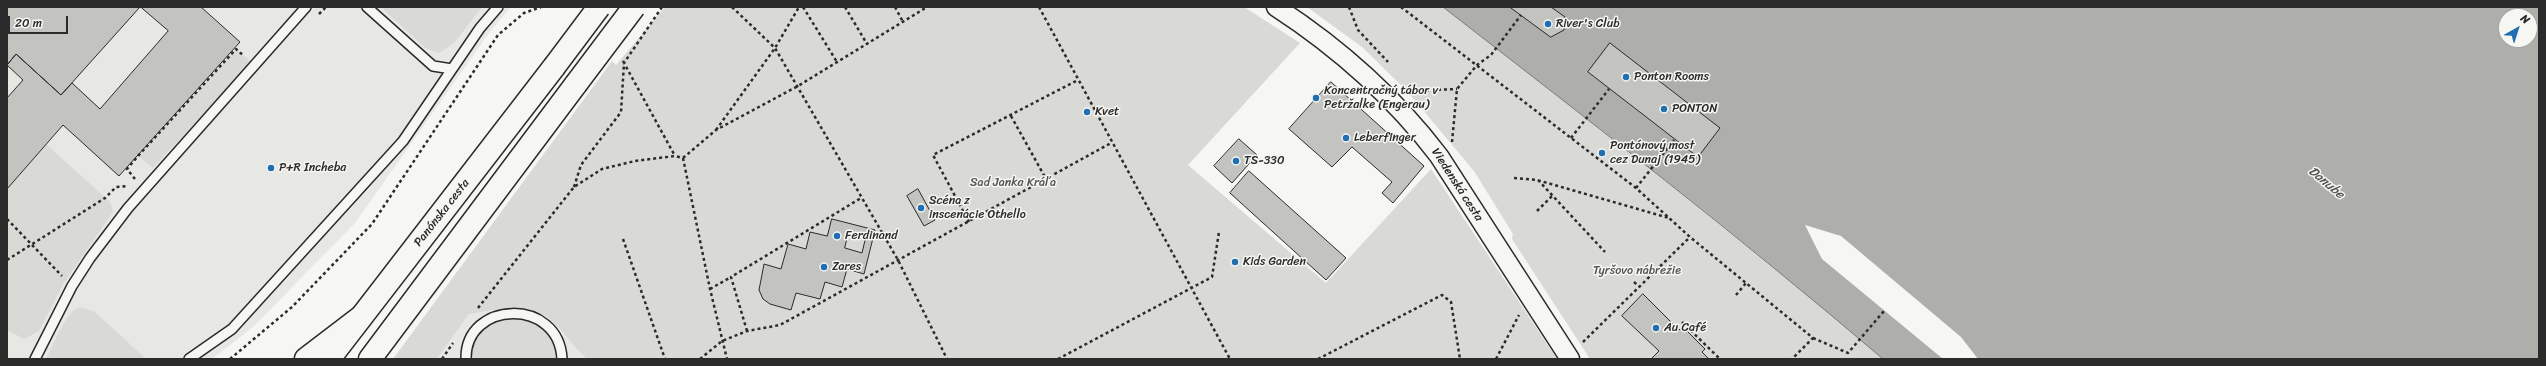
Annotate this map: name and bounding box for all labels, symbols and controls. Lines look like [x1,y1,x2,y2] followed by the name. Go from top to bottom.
[10,8,70,34] scale bar
[2498,8,2538,48] north arrow
[2516,9,2534,29] text: N
[15,12,42,34] text: 20 m
[1556,17,1620,31] place label: River's Club
[1543,19,1553,29] marker: River's Club
[1634,70,1709,84] place label: Ponton Rooms
[1621,72,1631,82] marker: Ponton Rooms
[1324,84,1438,112] place label: Koncentračný tábor v Petržalke (Engerau)
[1311,93,1321,103] marker: Koncentračný tábor v Petržalke (Engerau)
[1672,102,1718,116] place label: PONTON
[1659,104,1669,114] marker: PONTON
[1095,105,1119,119] place label: Kvet
[1082,107,1092,117] marker: Kvet
[1354,131,1416,145] place label: Leberfinger
[1341,133,1351,143] marker: Leberfinger
[1610,139,1700,167] place label: Pontónový most cez Dunaj (1945)
[1428,146,1486,224] street label: Viedenská cesta
[1597,148,1607,158] marker: Pontónový most cez Dunaj (1945)
[1244,154,1285,168] place label: TS-330
[1231,156,1241,166] marker: TS-330
[279,161,346,175] place label: P+R Incheba
[266,163,276,173] marker: P+R Incheba
[2305,164,2347,202] water label: Danube
[970,176,1056,190] park label: Sad Janka Kráľa
[411,177,473,249] street label: Panónska cesta
[929,194,1026,222] place label: Scéna z inscenácie Othello
[916,203,926,213] marker: Scéna z inscenácie Othello
[845,229,898,243] place label: Ferdinand
[832,231,842,241] marker: Ferdinand
[1243,255,1306,269] place label: Kids Garden
[1230,257,1240,267] marker: Kids Garden
[832,260,861,274] place label: Zares
[819,262,829,272] marker: Zares
[1593,264,1681,278] park label: Tyršovo nábrežie
[1664,321,1706,335] place label: Au Café
[1651,323,1661,333] marker: Au Café

